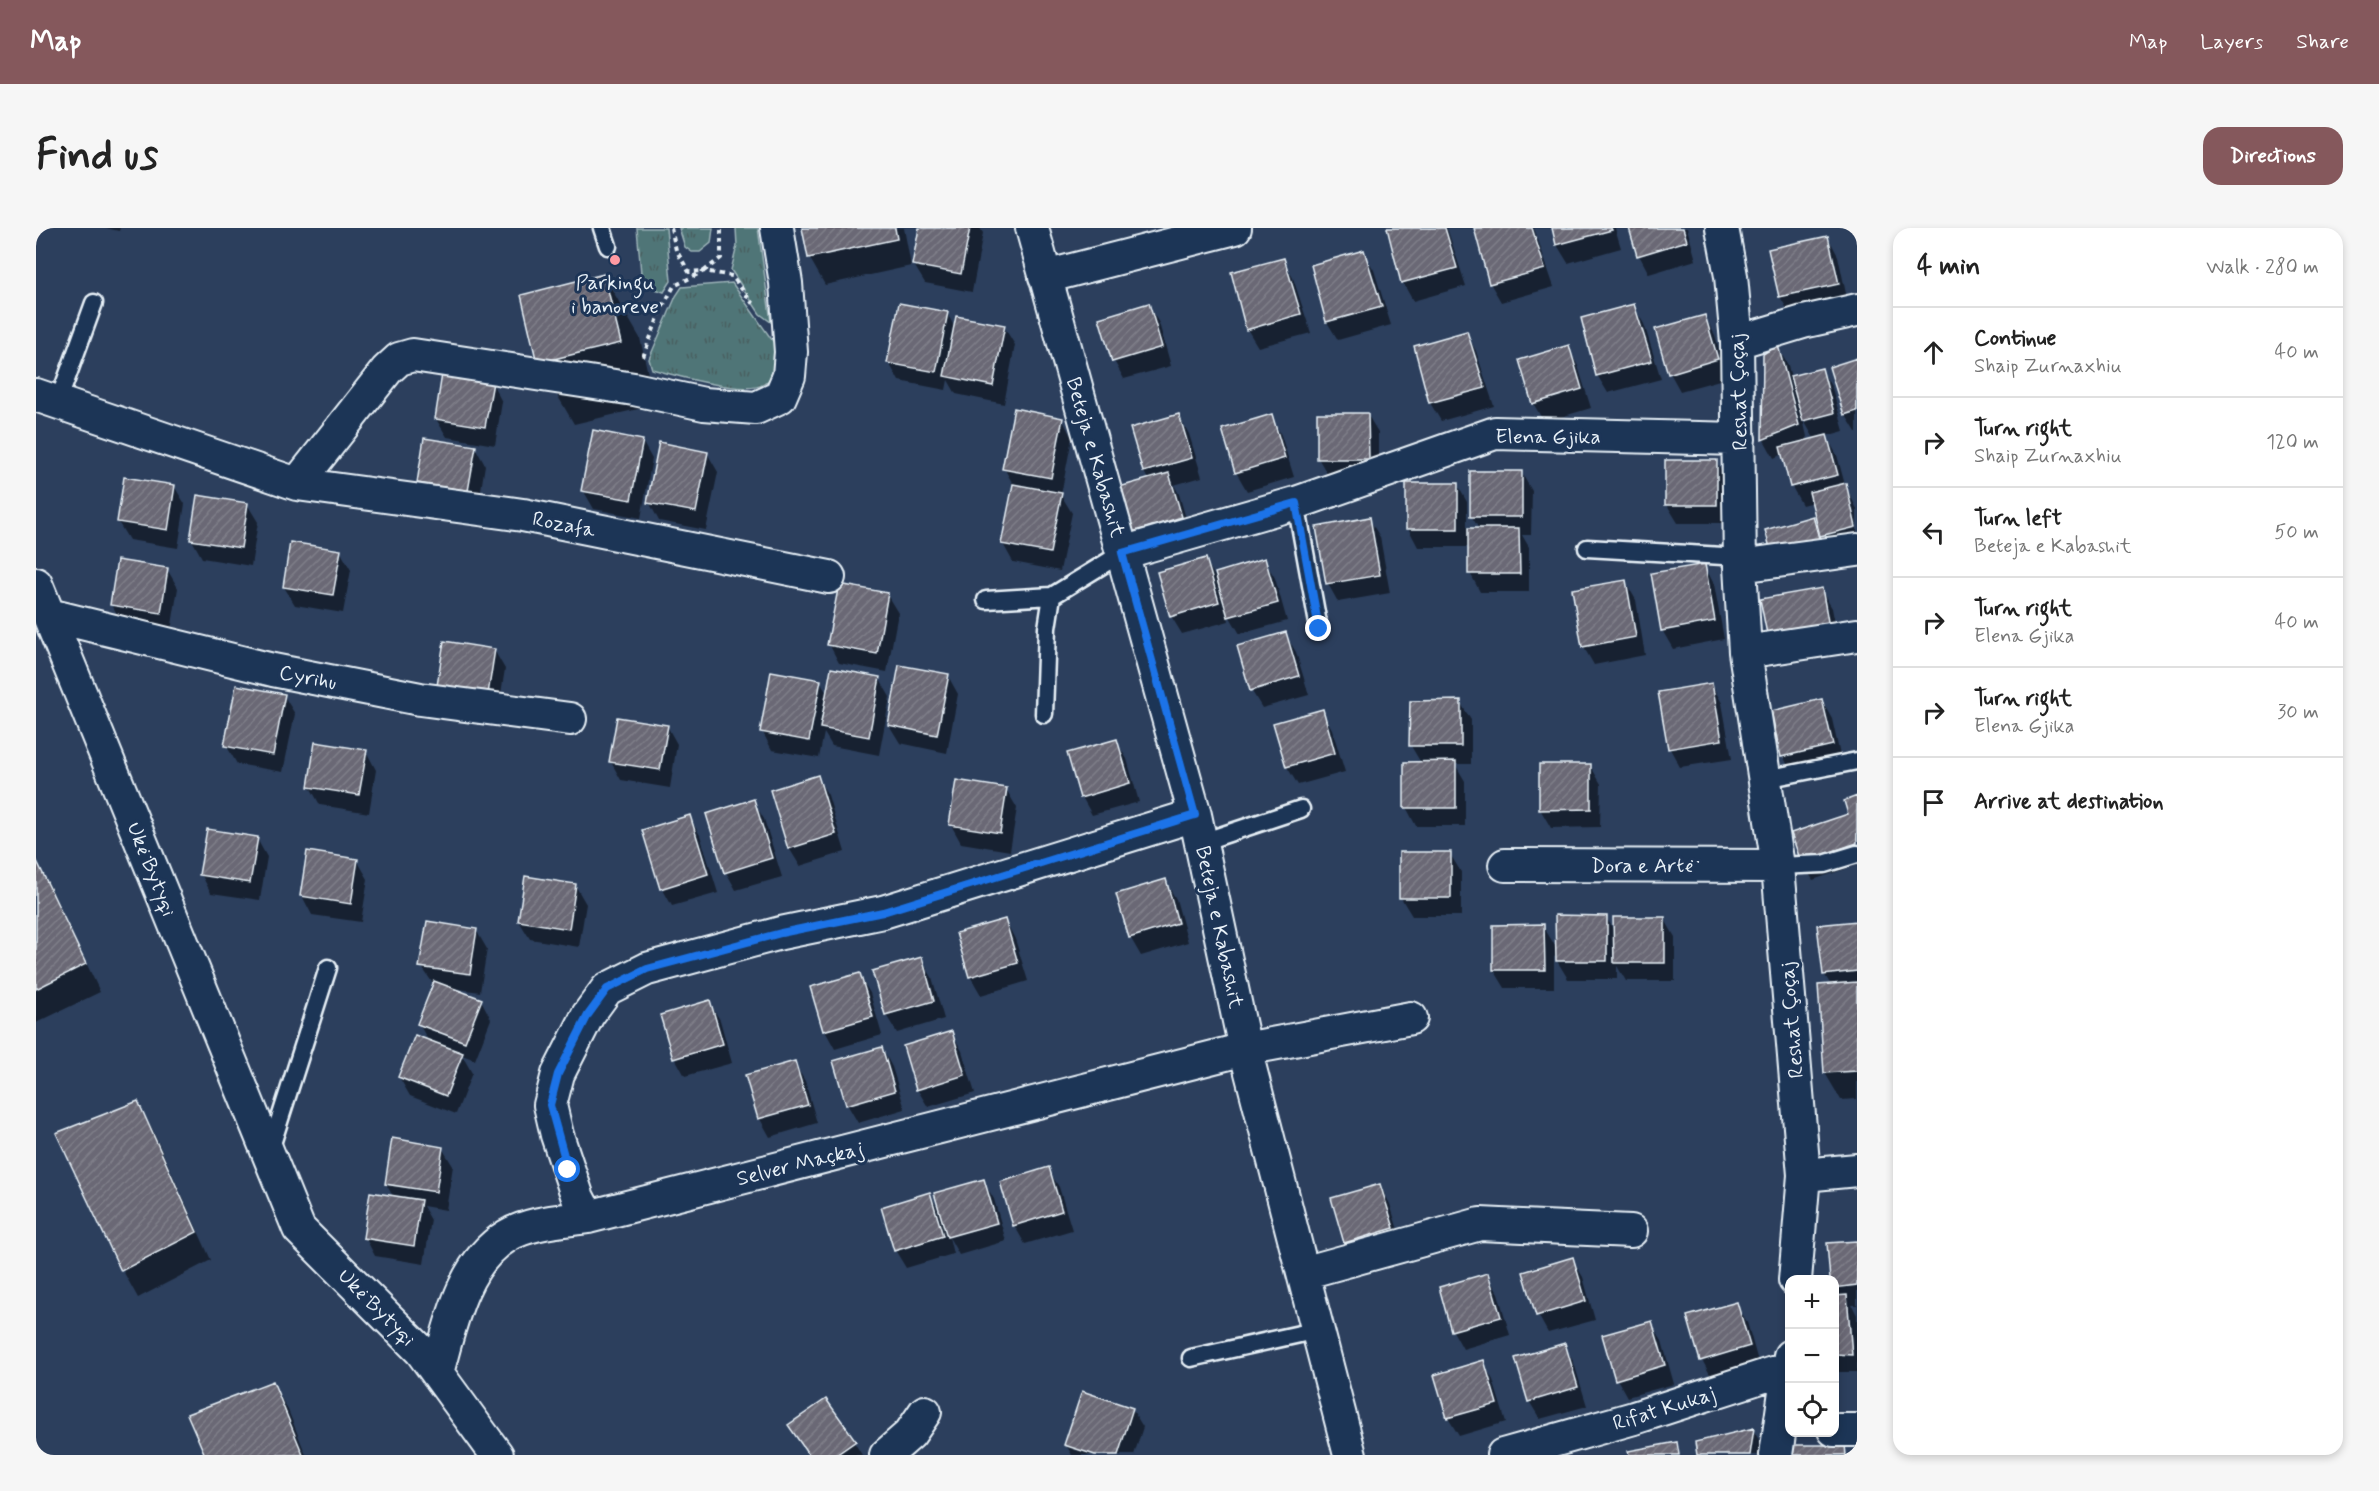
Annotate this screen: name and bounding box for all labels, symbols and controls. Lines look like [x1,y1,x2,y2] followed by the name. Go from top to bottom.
[30,24,81,61] text: Map
[2129,28,2167,56] text: Map
[2200,28,2263,56] text: Layers
[2296,28,2349,56] text: Share
[2203,127,2343,185] button: Directions
[36,129,158,184] text: Find us
[1917,250,1980,284] text: 4 min
[608,253,622,267] marker: Parkingu i banoreve
[2206,254,2319,281] text: Walk · 280 m
[571,269,659,321] place label: Parkingu i banoreve
[1974,325,2056,353] text: Continue
[1723,333,1755,451] street label: Reshat Çoçaj
[1917,336,1950,369] icon: ahead
[2275,339,2319,366] text: 40 m
[1974,353,2122,380] text: Shaip Zurnaxhiu
[1059,374,1131,541] street label: Beteja e Kabashit
[1974,415,2072,443] text: Turn right
[1495,423,1601,451] street label: Elena Gjika
[1917,426,1950,459] icon: right
[2266,429,2319,456] text: 120 m
[1974,443,2122,470] text: Shaip Zurnaxhiu
[530,505,598,545] street label: Rozafa
[1974,505,2062,533] text: Turn left
[1917,516,1950,549] icon: left
[2274,519,2319,546] text: 50 m
[1974,533,2132,560] text: Beteja e Kabashit
[1974,595,2072,623] text: Turn right
[1917,606,1950,639] icon: right
[2275,609,2319,636] text: 40 m
[1305,615,1331,641] route end
[1974,623,2074,650] text: Elena Gjika
[277,659,339,697] street label: Cyrihu
[1974,685,2072,713] text: Turn right
[1917,696,1950,729] icon: right
[2277,699,2319,726] text: 30 m
[1974,713,2074,740] text: Elena Gjika
[1917,786,1950,819] icon: arrive
[1974,788,2164,816] text: Arrive at destination
[119,818,183,921] street label: Ukë Bytyqi
[1188,843,1250,1012] street label: Beteja e Kabashit
[1591,852,1699,880] street label: Dora e Artë
[1773,960,1811,1079] street label: Reshat Çoçaj
[734,1135,867,1193] street label: Selver Maçkaj
[554,1156,580,1182] route start
[331,1263,422,1353] street label: Ukë Bytyqi
[1785,1275,1839,1437] map controls
[1785,1275,1839,1329] button: +
[1785,1329,1839,1383] button: −
[1609,1380,1719,1438] street label: Rifat Kukaj
[1785,1383,1839,1437] button: locate

